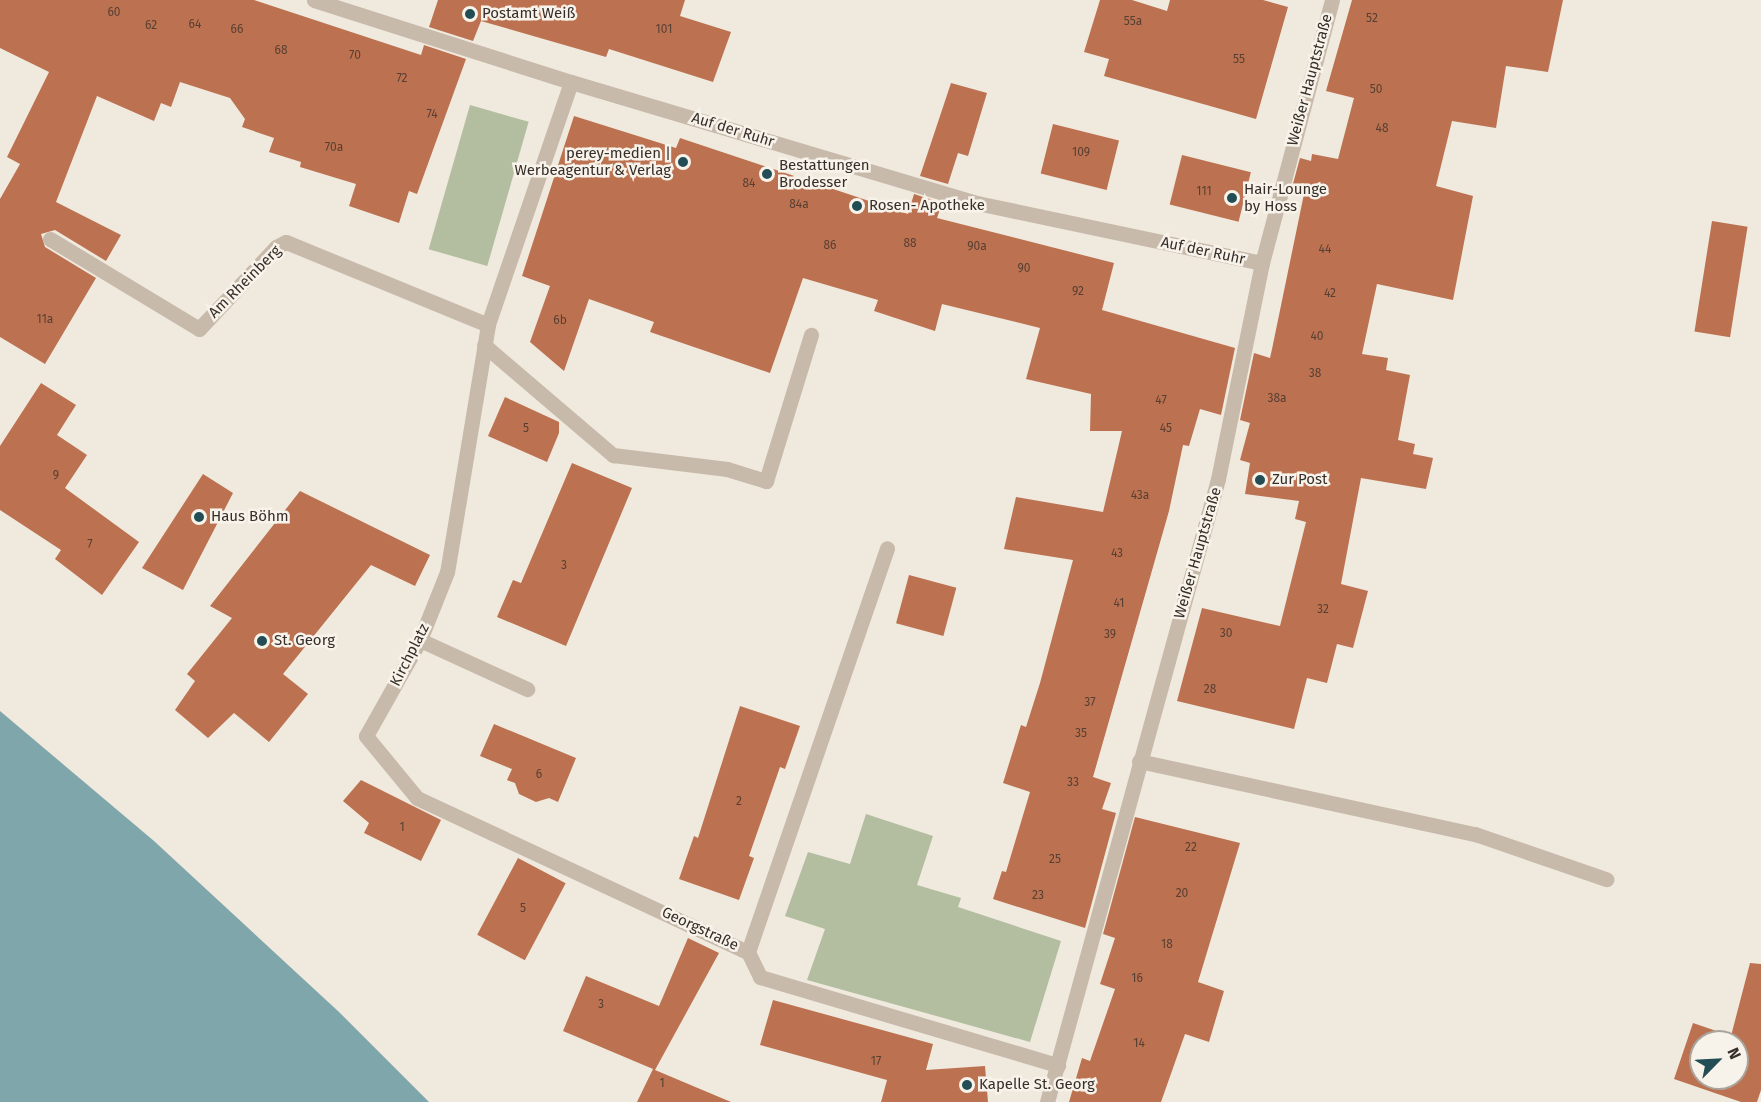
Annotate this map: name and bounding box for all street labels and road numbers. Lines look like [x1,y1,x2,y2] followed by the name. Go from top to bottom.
[1284,12,1336,148] street label: Weißer Hauptstraße
[689,109,777,151] street label: Auf der Ruhr
[1159,233,1247,269] street label: Auf der Ruhr
[205,242,285,322] street label: Am Rheinberg
[1171,485,1225,621] street label: Weißer Hauptstraße
[387,621,433,689] street label: Kirchplatz
[659,903,741,955] street label: Georgstraße

